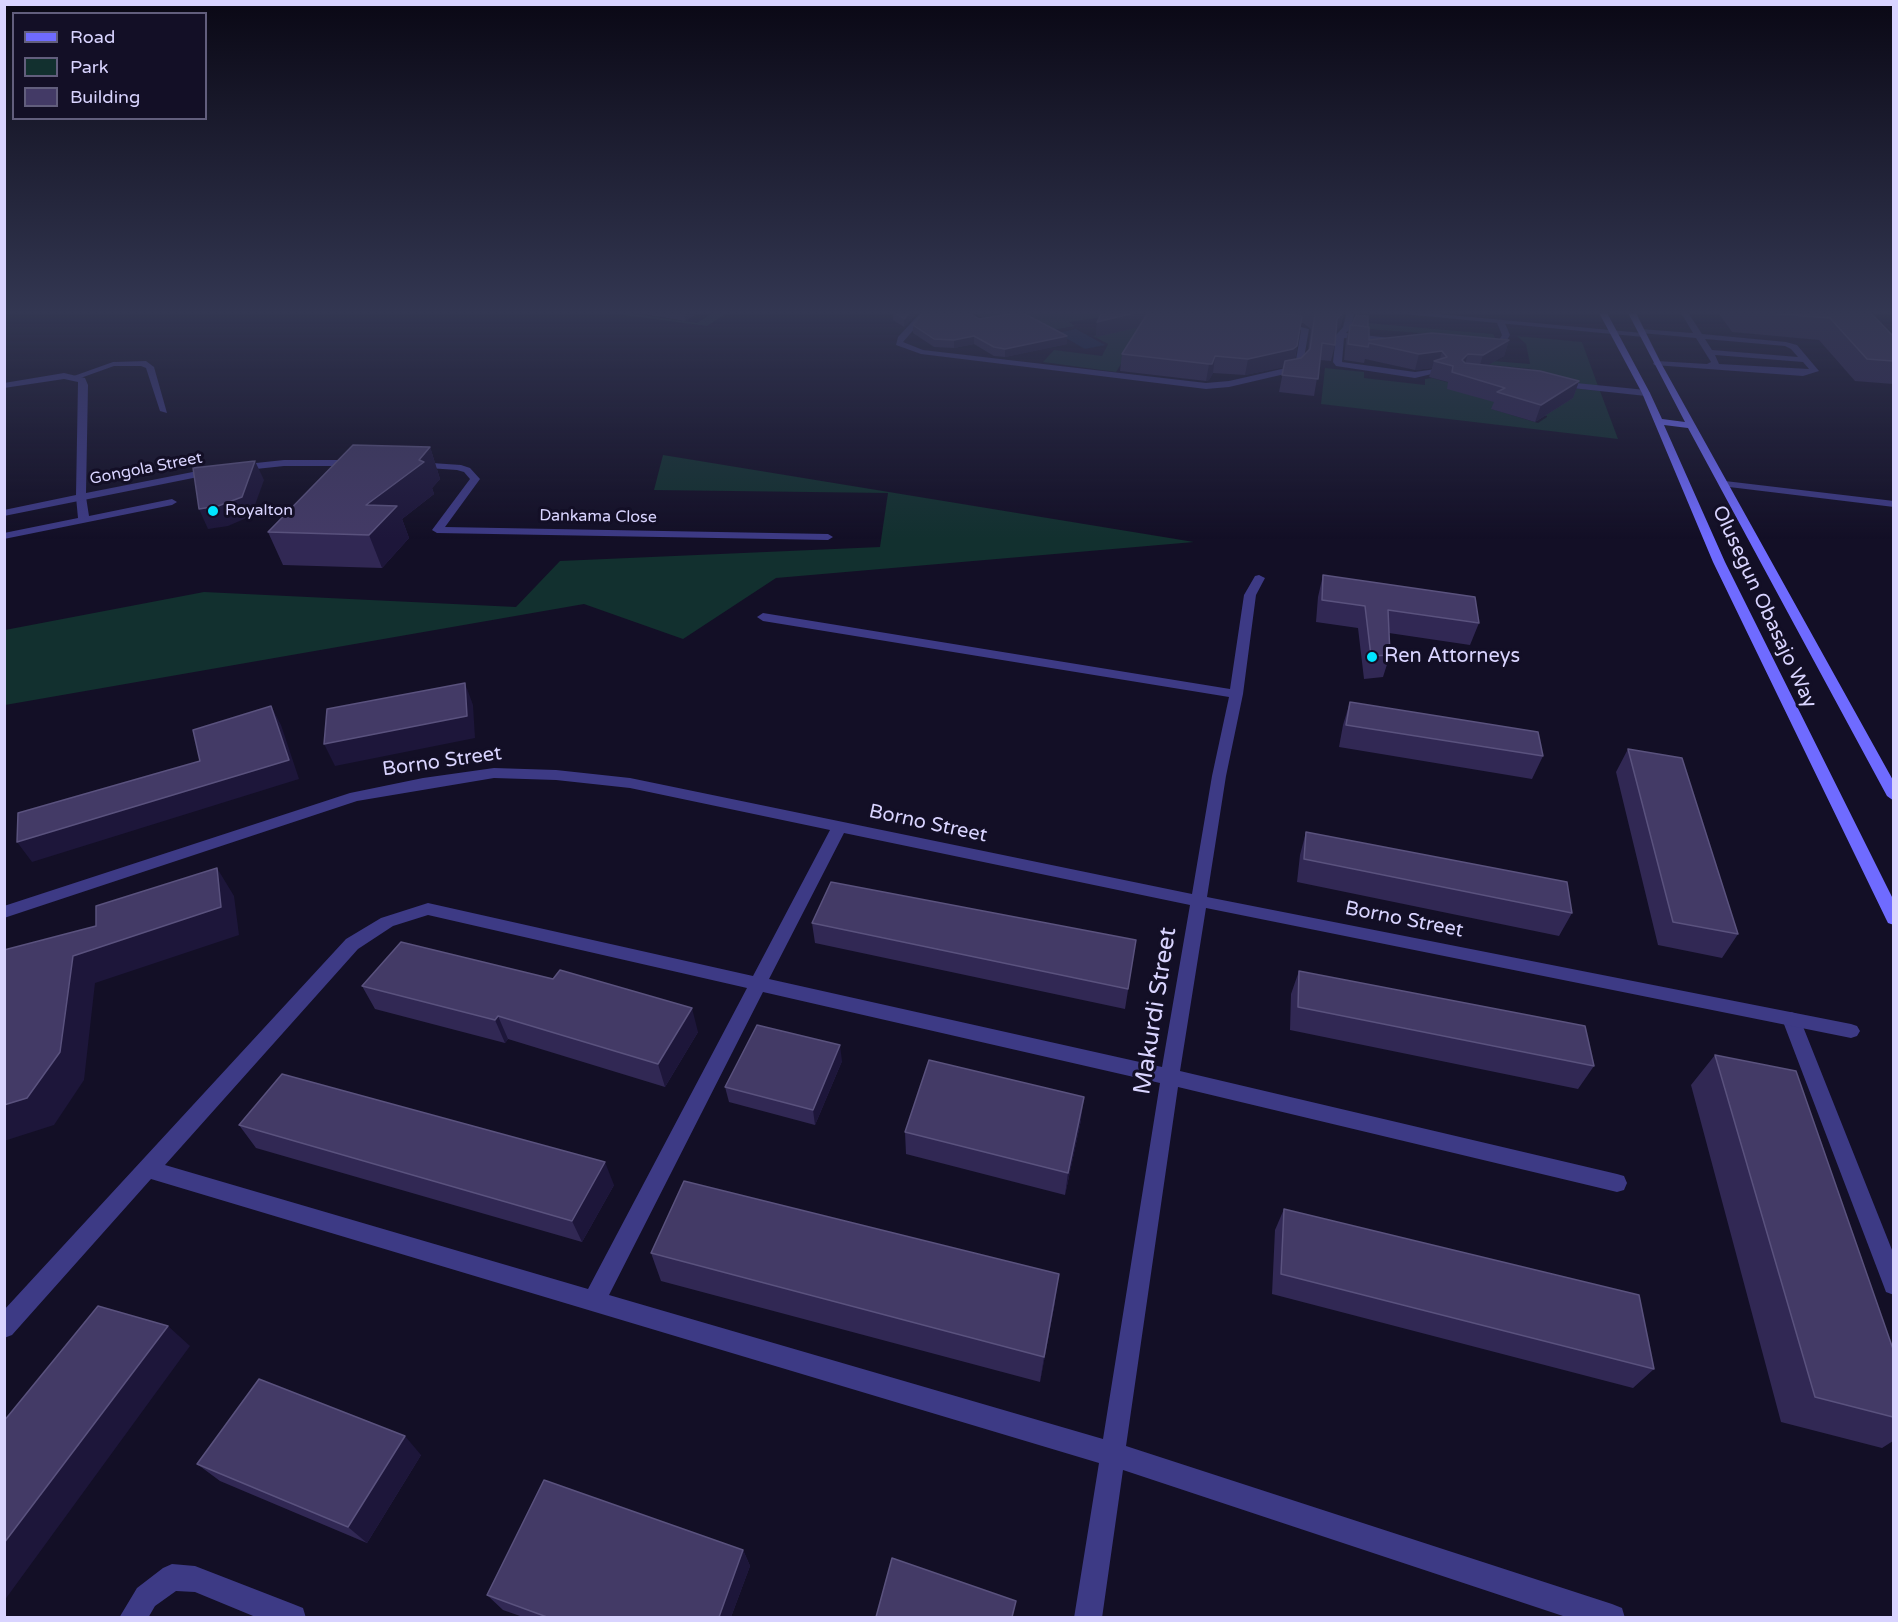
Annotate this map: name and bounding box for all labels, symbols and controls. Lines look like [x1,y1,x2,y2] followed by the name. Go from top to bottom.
[12,12,207,120] legend
[70,26,115,48] text: Road
[70,56,108,78] text: Park
[70,86,140,108] text: Building
[88,449,204,489] street label: Gongola Street
[225,501,293,521] place label: Royalton
[1706,502,1822,712] street label: Olusegun Obasajo Way
[206,504,220,518] marker: Royalton
[539,506,657,528] street label: Dankama Close
[1384,645,1520,669] place label: Ren Attorneys
[1365,650,1379,664] marker: Ren Attorneys
[381,742,503,782] street label: Borno Street
[867,800,989,848] street label: Borno Street
[1343,897,1465,943] street label: Borno Street
[1129,925,1183,1097] street label: Makurdi Street

